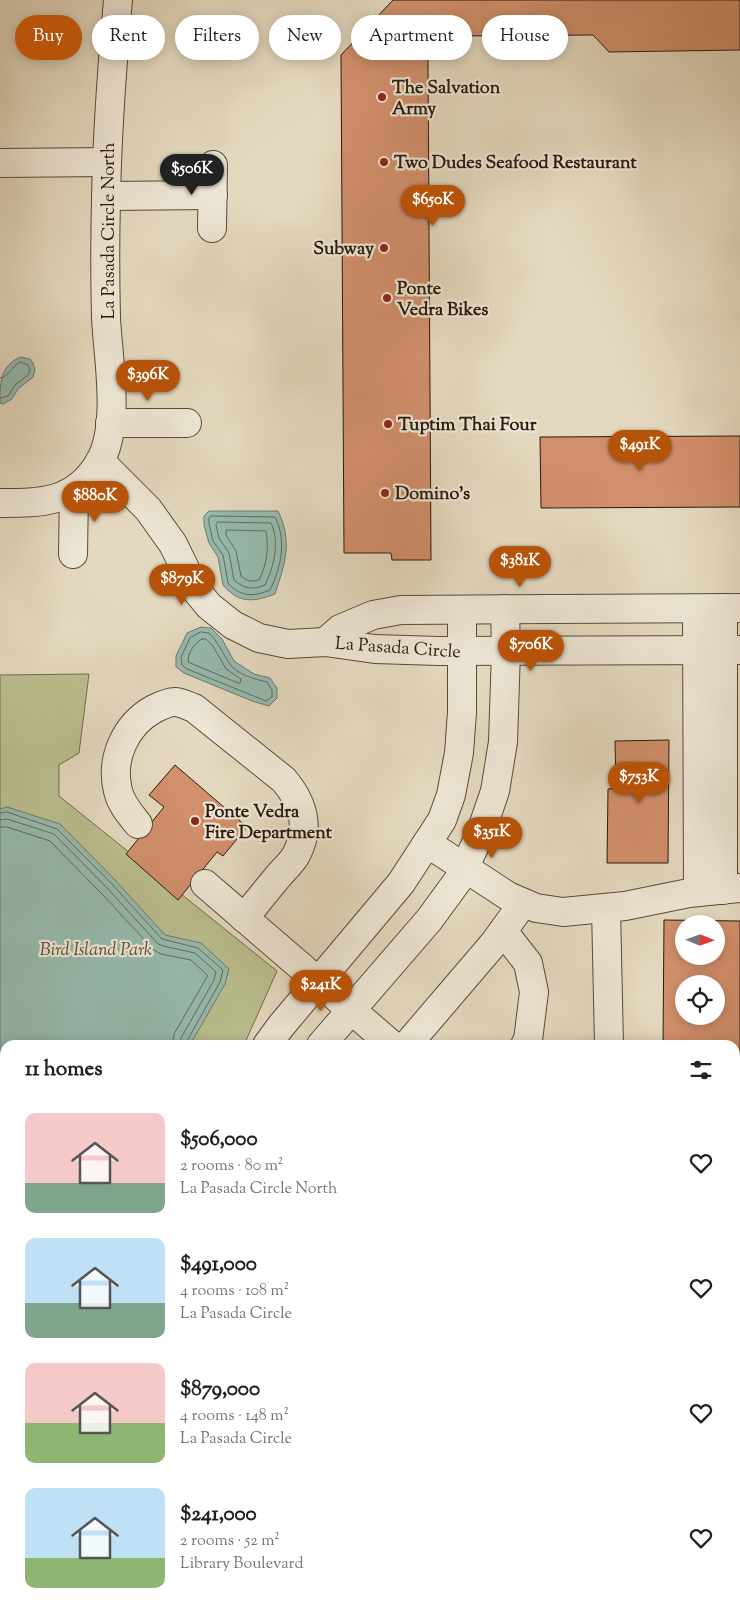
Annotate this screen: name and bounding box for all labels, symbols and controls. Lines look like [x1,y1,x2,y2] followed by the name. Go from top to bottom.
[15,15,82,60] chip: Buy
[92,15,165,60] chip: Rent
[175,15,259,60] chip: Filters
[269,15,341,60] chip: New
[351,15,472,60] chip: Apartment
[482,15,568,60] chip: House
[392,76,501,123] place label: The Salvation Army
[376,91,388,103] marker: The Salvation Army
[97,142,123,320] street label: La Pasada Circle North
[394,151,638,177] place label: Two Dudes Seafood Restaurant
[157,154,227,196] pin: $506K
[378,156,390,168] marker: Two Dudes Seafood Restaurant
[171,158,213,181] text: $506K
[398,184,468,227] pin: $650K
[412,189,454,212] text: $650K
[313,237,374,263] place label: Subway
[378,242,390,254] marker: Subway
[397,277,488,324] place label: Ponte Vedra Bikes
[381,292,393,304] marker: Ponte Vedra Bikes
[113,360,183,402] pin: $396K
[127,364,169,387] text: $396K
[398,413,537,439] place label: Tuptim Thai Four
[382,418,394,430] marker: Tuptim Thai Four
[605,430,675,472] pin: $491K
[619,434,661,457] text: $491K
[60,480,130,523] pin: $880K
[395,482,470,508] place label: Domino's
[73,485,117,508] text: $880K
[379,487,391,499] marker: Domino's
[485,546,555,588] pin: $381K
[500,550,540,573] text: $381K
[147,564,217,606] pin: $879K
[160,568,204,591] text: $879K
[496,630,566,672] pin: $706K
[334,632,462,666] street label: La Pasada Circle
[509,634,553,657] text: $706K
[604,762,674,804] pin: $753K
[619,766,659,789] text: $753K
[205,800,333,847] place label: Ponte Vedra Fire Department
[189,815,201,827] marker: Ponte Vedra Fire Department
[457,816,527,859] pin: $351K
[473,821,511,844] text: $351K
[675,915,725,965] north arrow
[675,915,725,1025] map controls
[40,938,152,964] park label: Bird Island Park
[286,970,356,1012] pin: $241K
[300,974,342,997] text: $241K
[675,975,725,1025] button: locate
[25,1055,103,1085] text: 11 homes
[687,1056,715,1084] icon: filters
[180,1125,258,1155] text: $506,000
[65,1133,125,1193] icon: home
[687,1149,715,1177] icon: heart
[180,1155,283,1178] text: 2 rooms · 80 m²
[180,1178,338,1201] text: La Pasada Circle North
[180,1250,257,1280] text: $491,000
[65,1258,125,1318] icon: home
[687,1274,715,1302] icon: heart
[180,1280,289,1303] text: 4 rooms · 108 m²
[180,1303,292,1326] text: La Pasada Circle
[180,1375,260,1405] text: $879,000
[65,1383,125,1443] icon: home
[687,1399,715,1427] icon: heart
[180,1405,289,1428] text: 4 rooms · 148 m²
[180,1428,292,1451] text: La Pasada Circle
[180,1500,257,1530] text: $241,000
[65,1508,125,1568] icon: home
[687,1524,715,1552] icon: heart
[180,1530,280,1553] text: 2 rooms · 52 m²
[180,1553,303,1576] text: Library Boulevard

